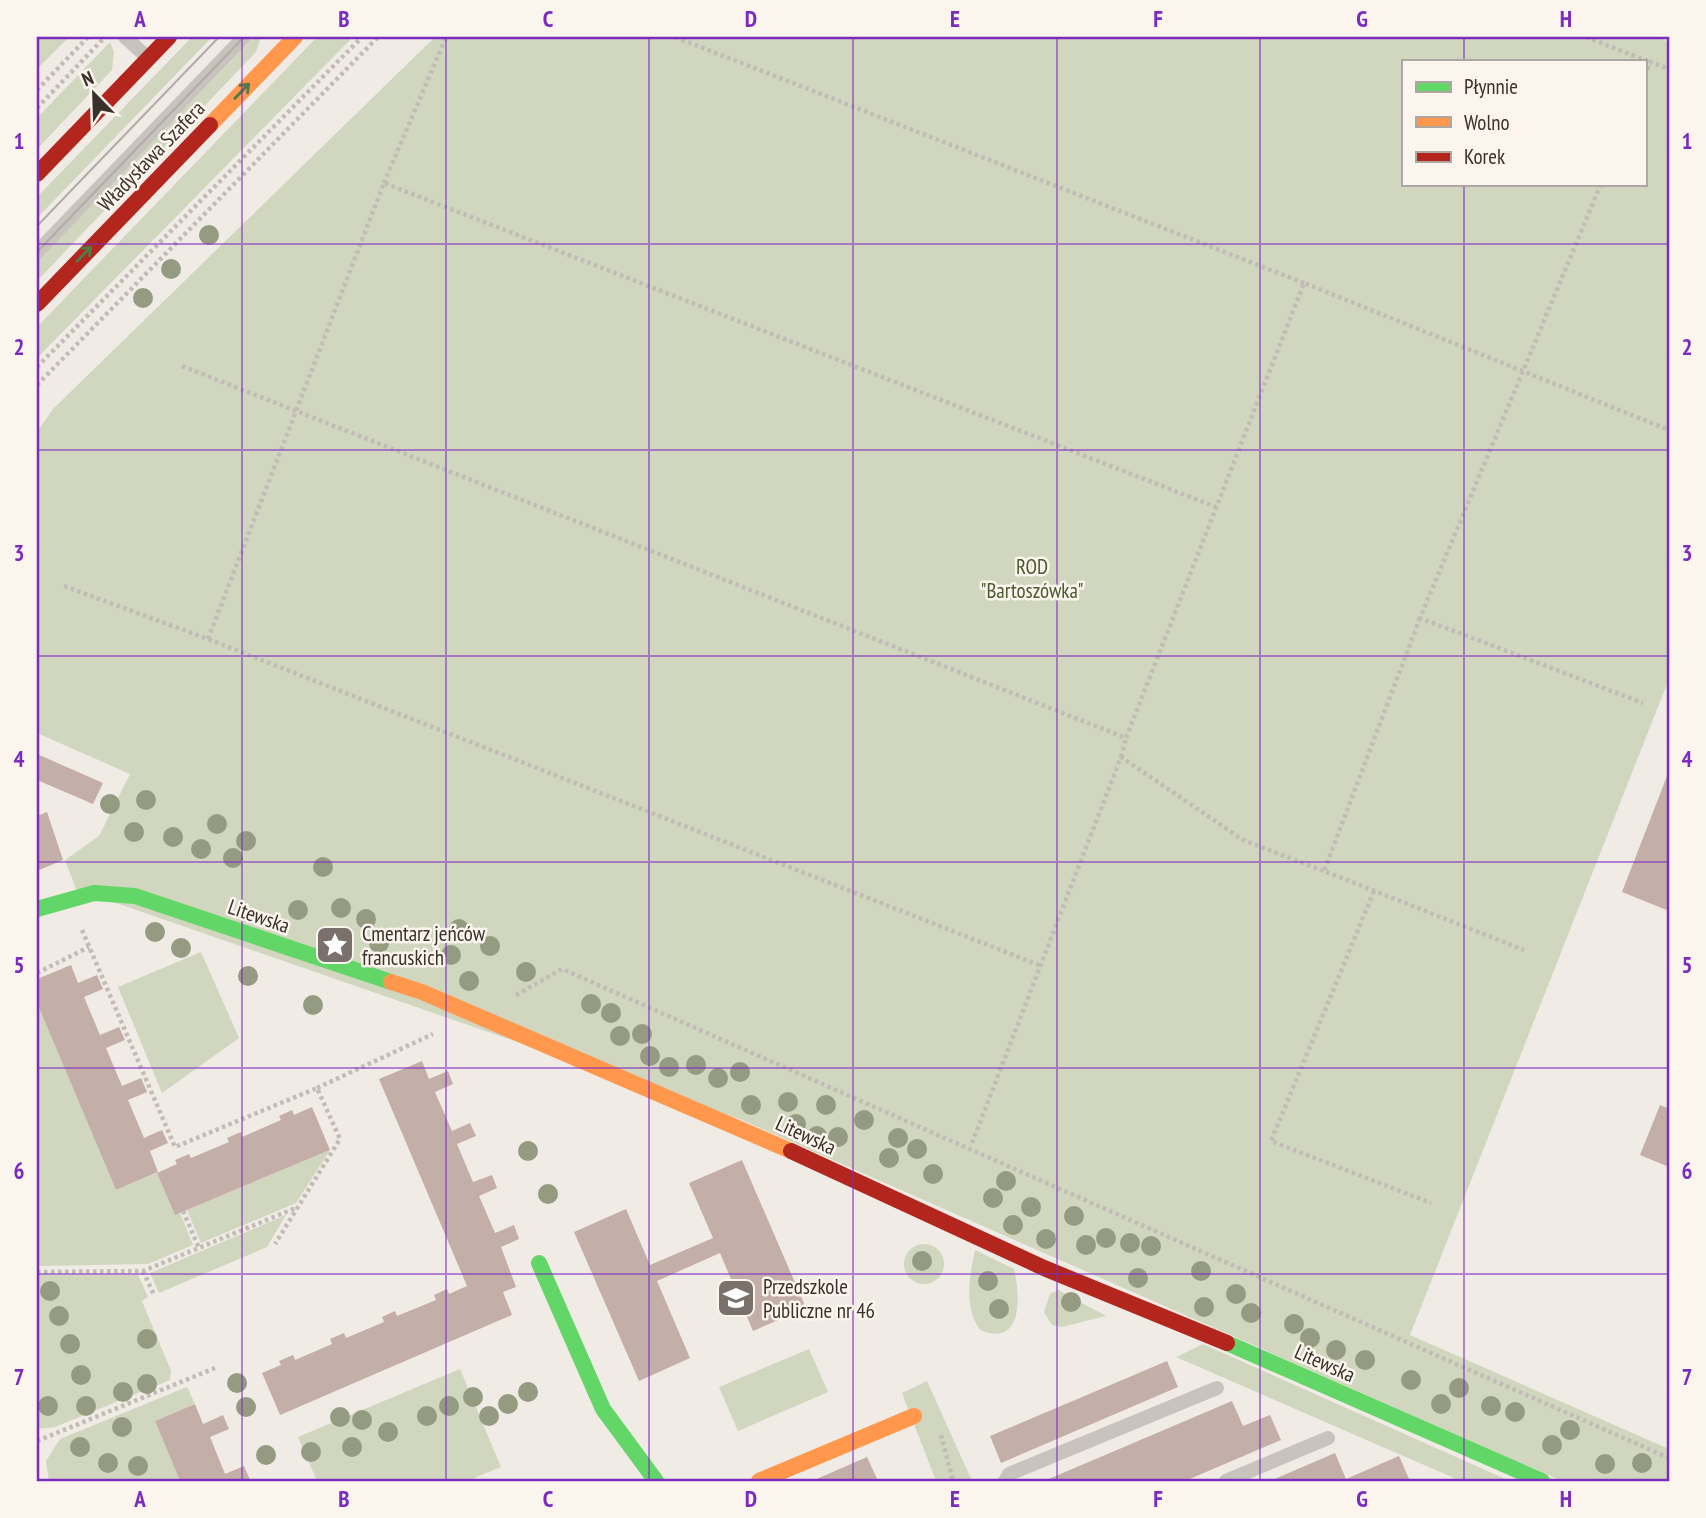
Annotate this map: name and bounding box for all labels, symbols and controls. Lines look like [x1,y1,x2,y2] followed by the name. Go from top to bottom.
[133,4,146,33] text: A
[338,4,350,33] text: B
[543,4,554,33] text: C
[745,4,757,33] text: D
[950,4,960,33] text: E
[1153,4,1163,33] text: F
[1356,4,1368,33] text: G
[1560,4,1572,33] text: H
[60,60,130,130] north arrow
[1402,60,1646,186] legend
[78,65,97,91] text: N
[1464,73,1518,100] text: Płynnie
[234,83,251,100] one-way arrow
[92,95,210,217] street label: Władysława Szafera
[1464,109,1510,136] text: Wolno
[14,126,25,155] text: 1
[1682,126,1693,155] text: 1
[1464,143,1505,170] text: Korek
[76,246,93,263] one-way arrow
[14,332,25,361] text: 2
[1682,332,1693,361] text: 2
[14,538,25,567] text: 3
[1682,538,1693,567] text: 3
[980,553,1084,604] park label: ROD "Bartoszówka"
[14,744,25,773] text: 4
[1682,744,1693,773] text: 4
[225,893,293,939] street label: Litewska
[362,920,486,971] place label: Cmentarz jeńców francuskich
[314,924,356,966] place icon: Cmentarz jeńców francuskich
[14,950,25,979] text: 5
[1682,950,1693,979] text: 5
[772,1109,840,1161] street label: Litewska
[14,1156,25,1185] text: 6
[1682,1156,1693,1185] text: 6
[763,1273,875,1324] place label: Przedszkole Publiczne nr 46
[715,1277,757,1319] school or university icon: Przedszkole Publiczne nr 46
[1291,1338,1359,1388] street label: Litewska
[14,1362,25,1391] text: 7
[1682,1362,1693,1391] text: 7
[133,1484,146,1513] text: A
[338,1484,350,1513] text: B
[543,1484,554,1513] text: C
[745,1484,757,1513] text: D
[950,1484,960,1513] text: E
[1153,1484,1163,1513] text: F
[1356,1484,1368,1513] text: G
[1560,1484,1572,1513] text: H

